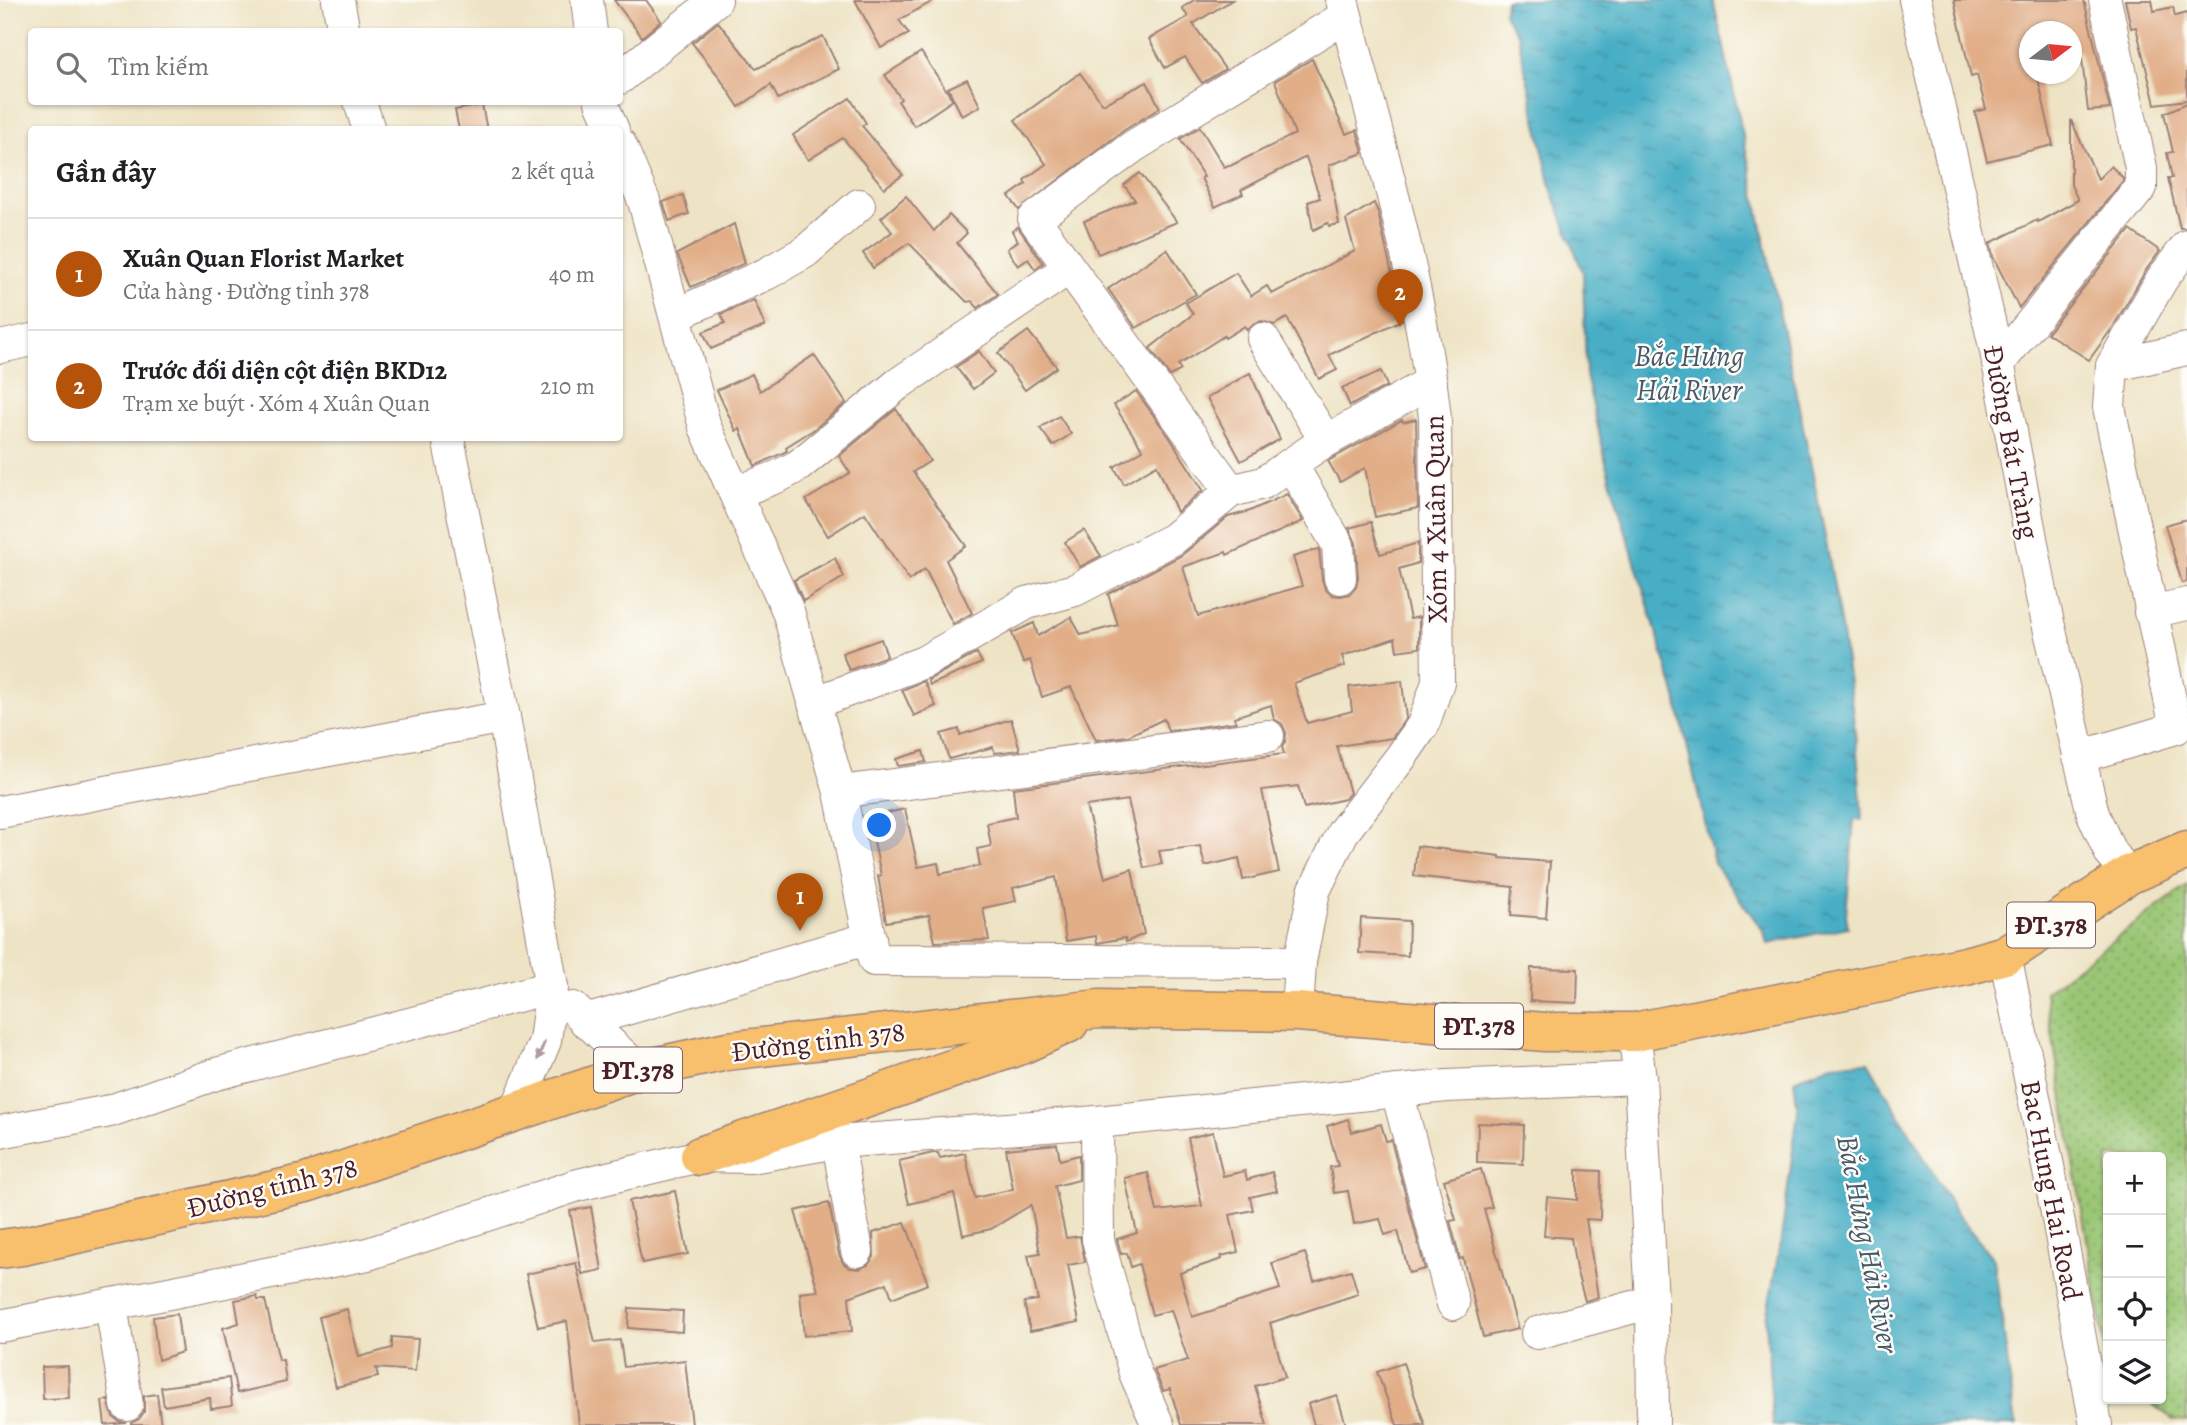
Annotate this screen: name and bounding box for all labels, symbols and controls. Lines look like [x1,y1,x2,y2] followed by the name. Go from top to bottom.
[2019,21,2082,84] north arrow
[28,28,623,105] search box
[52,48,90,86] icon: search
[108,49,209,84] text: Tìm kiếm
[56,152,156,192] text: Gần đây
[511,156,595,187] text: 2 kết quả
[123,241,404,276] text: Xuân Quan Florist Market
[75,259,83,290] text: 1
[549,259,595,290] text: 40 m
[1377,269,1423,327] pin: 2
[123,276,370,307] text: Cửa hàng · Đường tỉnh 378
[1634,336,1745,410] water label: Bắc Hưng Hải River
[1974,342,2048,542] street label: Đường Bát Tràng
[123,353,447,388] text: Trước đối diện cột điện BKD12
[73,371,85,402] text: 2
[540,371,595,402] text: 210 m
[123,388,430,419] text: Trạm xe buýt · Xóm 4 Xuân Quan
[1415,414,1457,624] street label: Xóm 4 Xuân Quan
[862,808,896,842] your location
[777,873,823,931] pin: 1
[2007,902,2095,948] road number: ĐT.378
[1435,1004,1523,1049] road number: ĐT.378
[729,1012,907,1072] street label: Đường tỉnh 378
[535,1041,546,1062] one-way arrow
[594,1048,682,1092] road number: ĐT.378
[2011,1077,2091,1305] street label: Bac Hung Hai Road
[1827,1132,1909,1358] water label: Bắc Hưng Hải River
[183,1148,362,1228] street label: Đường tỉnh 378
[2103,1152,2166,1404] map controls
[2103,1152,2166,1215] button: +
[2103,1215,2166,1278] button: −
[2103,1278,2166,1341] button: locate
[2103,1341,2166,1404] button: layers

